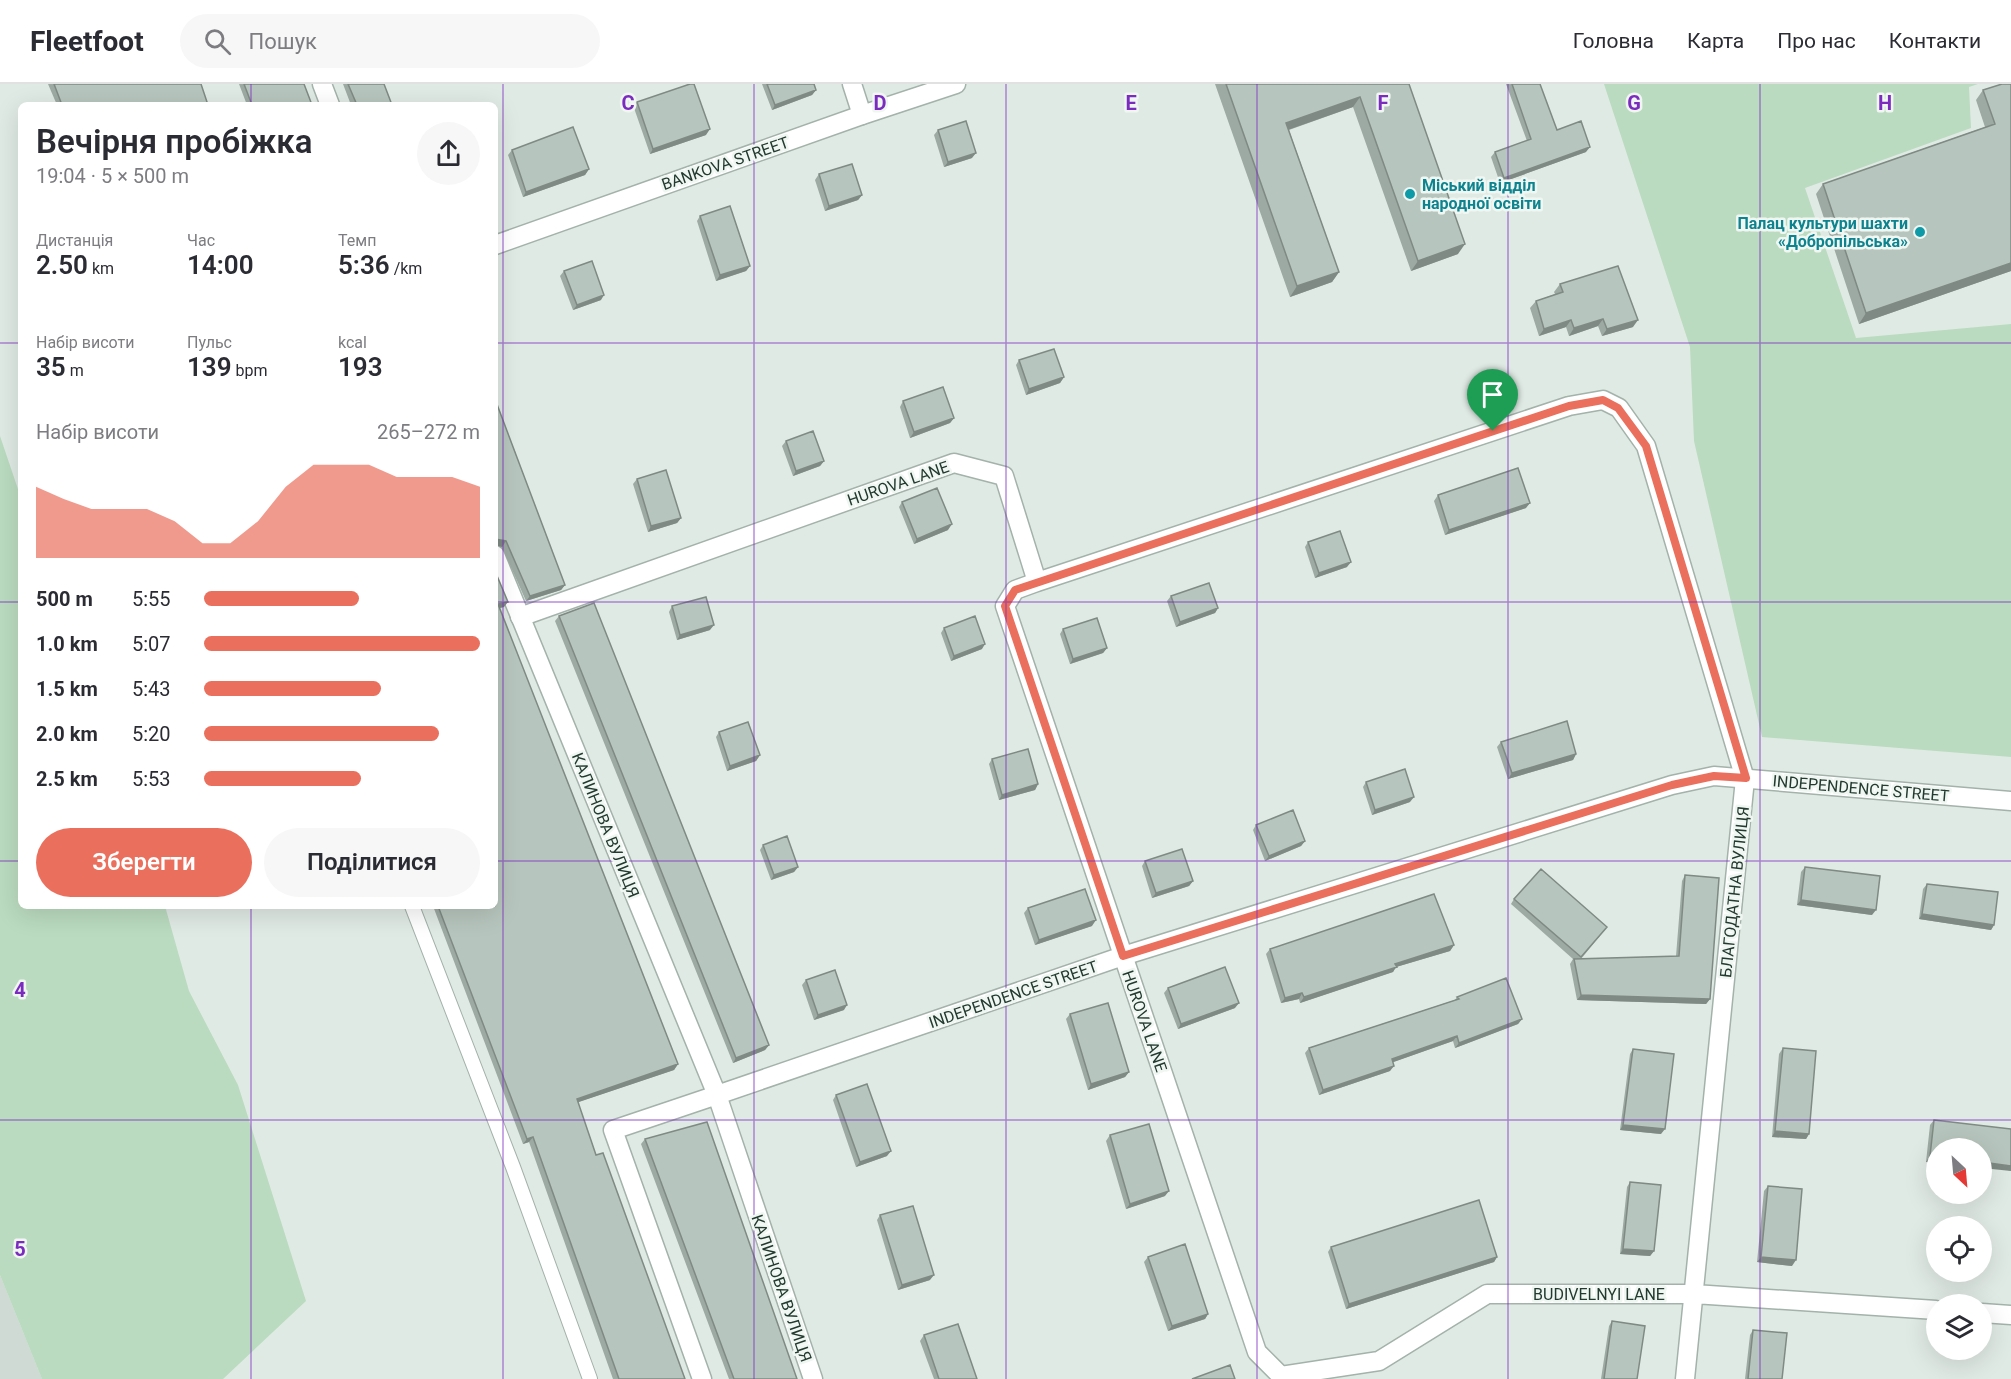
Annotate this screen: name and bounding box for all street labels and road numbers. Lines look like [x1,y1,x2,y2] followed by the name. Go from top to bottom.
[659,133,792,194] street label: BANKOVA STREET
[845,457,951,510] street label: HUROVA LANE
[568,750,643,900] street label: КАЛИНОВА ВУЛИЦЯ
[1772,771,1951,806] street label: INDEPENDENCE STREET
[1716,805,1753,979] street label: БЛАГОДАТНА ВУЛИЦЯ
[926,956,1100,1032] street label: INDEPENDENCE STREET
[1118,968,1171,1074] street label: HUROVA LANE
[747,1212,816,1364] street label: КАЛИНОВА ВУЛИЦЯ
[1533,1285,1665,1304] street label: BUDIVELNYI LANE

